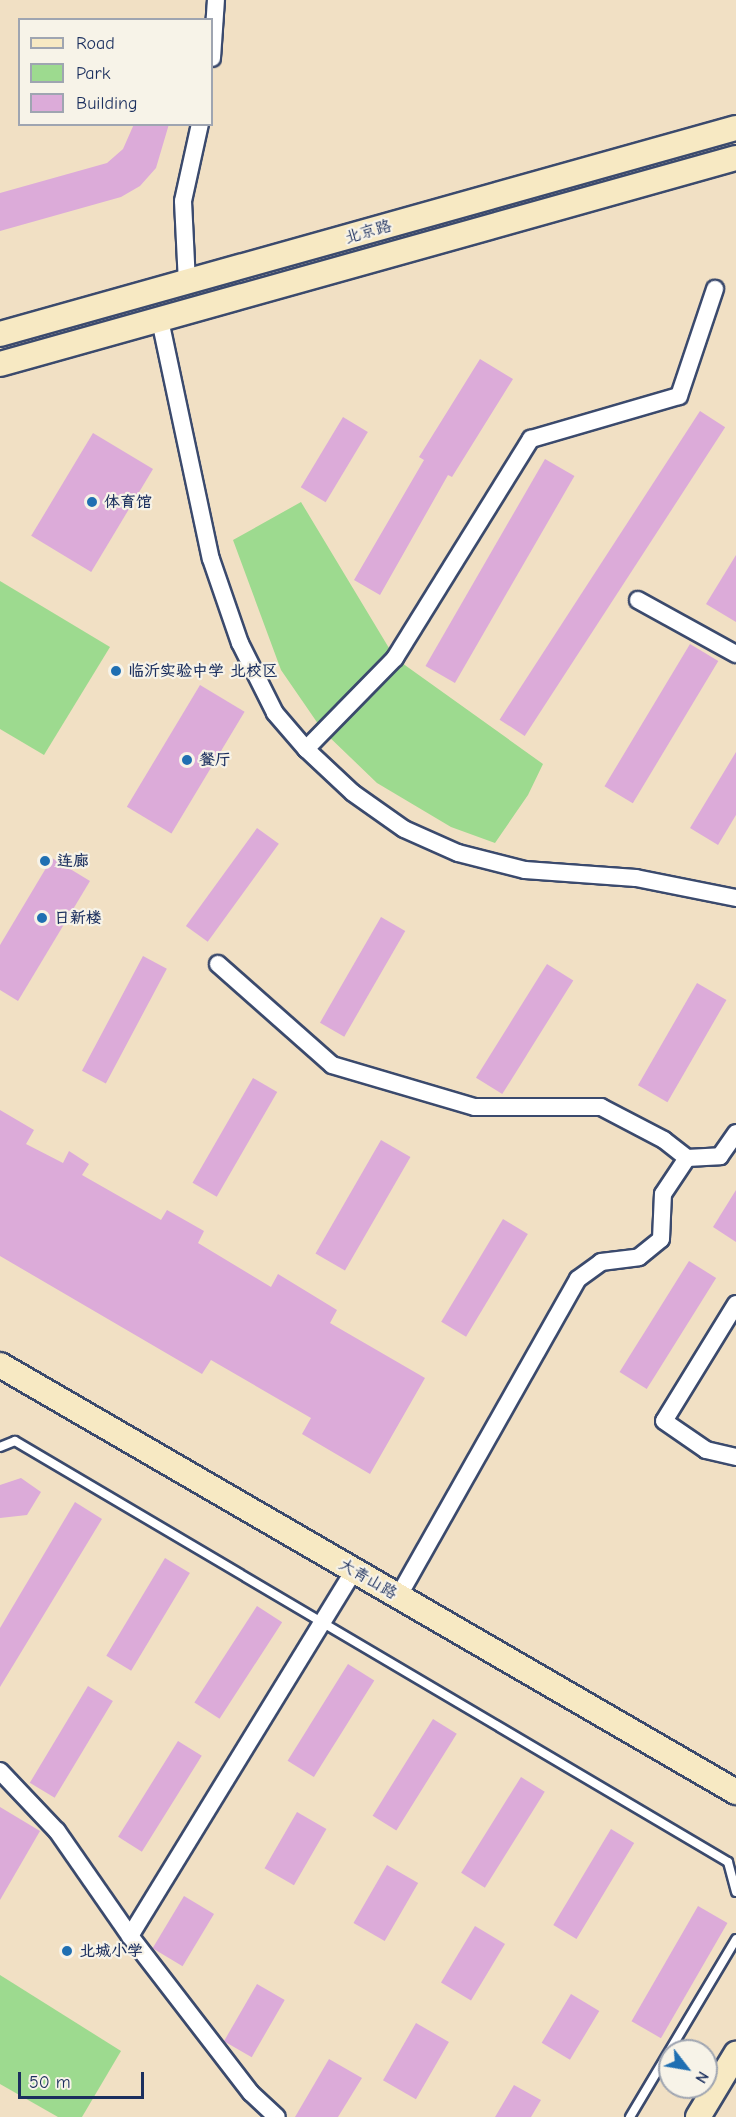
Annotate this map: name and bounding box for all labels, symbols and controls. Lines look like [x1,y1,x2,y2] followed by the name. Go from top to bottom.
[18,18,213,126] legend
[76,33,115,54] text: Road
[76,63,110,84] text: Park
[76,93,138,114] text: Building
[342,216,394,248] street label: 北京路
[104,492,152,512] place label: 体育馆
[85,495,99,509] marker: 体育馆
[128,661,278,681] place label: 临沂实验中学 北校区
[109,664,123,678] marker: 临沂实验中学 北校区
[199,750,231,770] place label: 餐厅
[180,753,194,767] marker: 餐厅
[57,851,89,871] place label: 连廊
[38,854,52,868] marker: 连廊
[54,908,102,928] place label: 日新楼
[35,911,49,925] marker: 日新楼
[335,1555,401,1603] street label: 大青山路
[79,1941,143,1961] place label: 北城小学
[60,1944,74,1958] marker: 北城小学
[658,2039,718,2099] north arrow
[21,2060,147,2098] scale bar
[691,2068,712,2086] text: N
[29,2072,71,2093] text: 50 m

